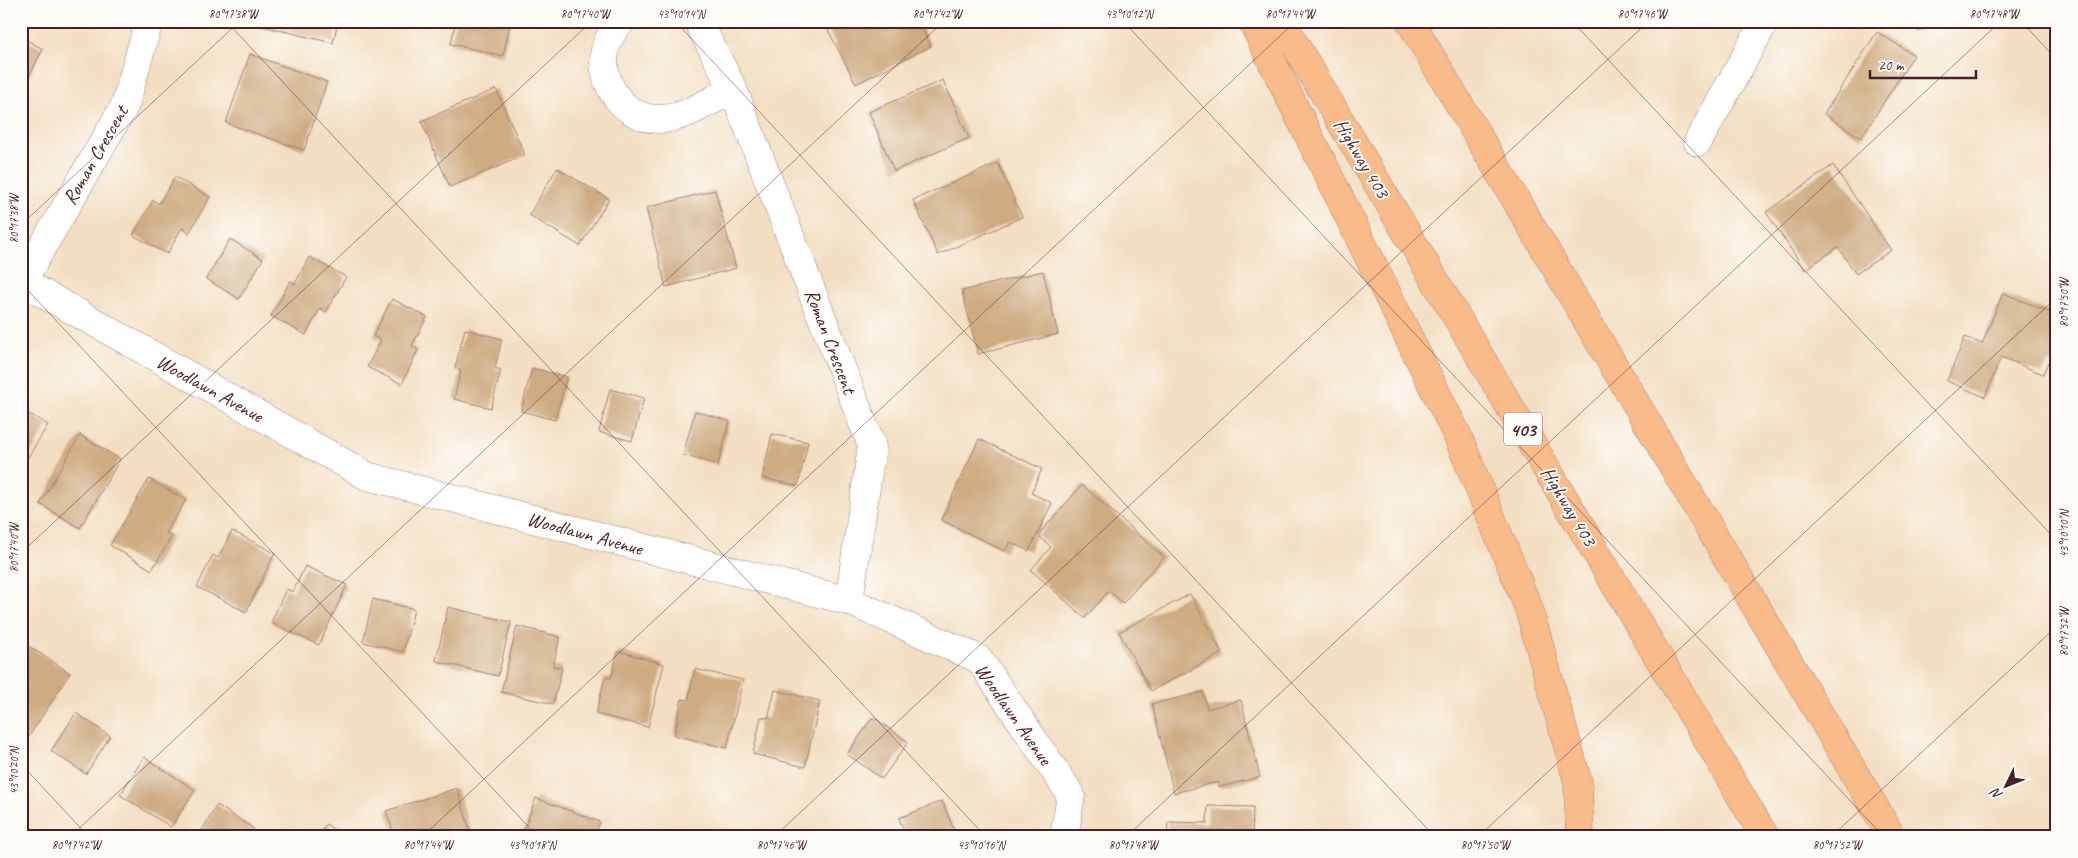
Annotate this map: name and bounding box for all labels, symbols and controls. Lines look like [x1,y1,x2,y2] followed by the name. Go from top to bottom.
[209,6,260,22] text: 80°17'38"W
[561,6,612,22] text: 80°17'40"W
[657,6,706,22] text: 43°10'14"N
[913,6,964,22] text: 80°17'42"W
[1105,6,1154,22] text: 43°10'12"N
[1266,6,1317,22] text: 80°17'44"W
[1618,6,1669,22] text: 80°17'46"W
[1970,6,2021,22] text: 80°17'48"W
[1870,48,1977,80] scale bar
[1878,56,1905,75] text: 20 m
[57,99,135,209] street label: Roman Crescent
[1328,114,1396,204] street label: Highway 403
[6,192,22,243] text: 80°17'38"W
[2056,276,2072,327] text: 80°17'50"W
[799,285,863,399] street label: Roman Crescent
[152,349,269,429] street label: Woodlawn Avenue
[1504,412,1542,446] road number: 403
[1535,462,1603,552] street label: Highway 403
[525,506,647,561] street label: Woodlawn Avenue
[2056,509,2072,558] text: 43°10'10"N
[6,521,22,572] text: 80°17'40"W
[2056,605,2072,656] text: 80°17'52"W
[969,659,1059,771] street label: Woodlawn Avenue
[6,746,22,795] text: 43°10'20"N
[1980,760,2030,810] north arrow
[1986,784,2006,803] text: N
[52,837,103,853] text: 80°17'42"W
[404,837,455,853] text: 80°17'44"W
[508,837,557,853] text: 43°10'18"N
[757,837,808,853] text: 80°17'46"W
[957,837,1006,853] text: 43°10'16"N
[1109,837,1160,853] text: 80°17'48"W
[1461,837,1512,853] text: 80°17'50"W
[1813,837,1864,853] text: 80°17'52"W

